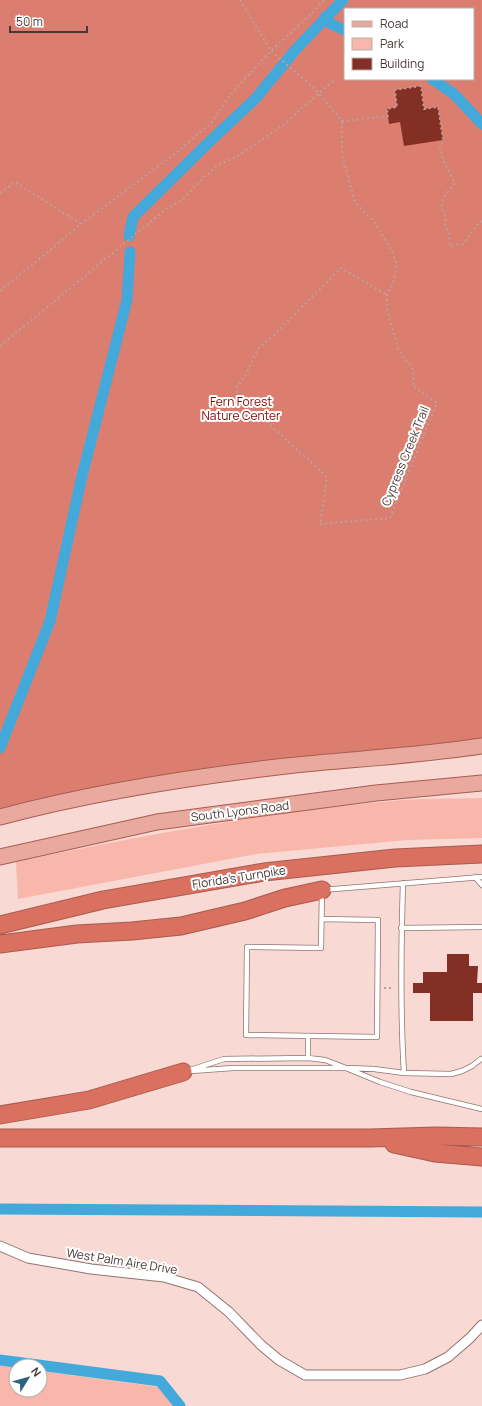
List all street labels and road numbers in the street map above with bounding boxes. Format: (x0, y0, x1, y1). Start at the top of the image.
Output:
street label: Cypress Creek Trail (377, 404, 433, 508)
street label: South Lyons Road (190, 797, 290, 825)
street label: Florida's Turnpike (191, 861, 287, 893)
street label: West Palm Aire Drive (65, 1244, 179, 1278)

